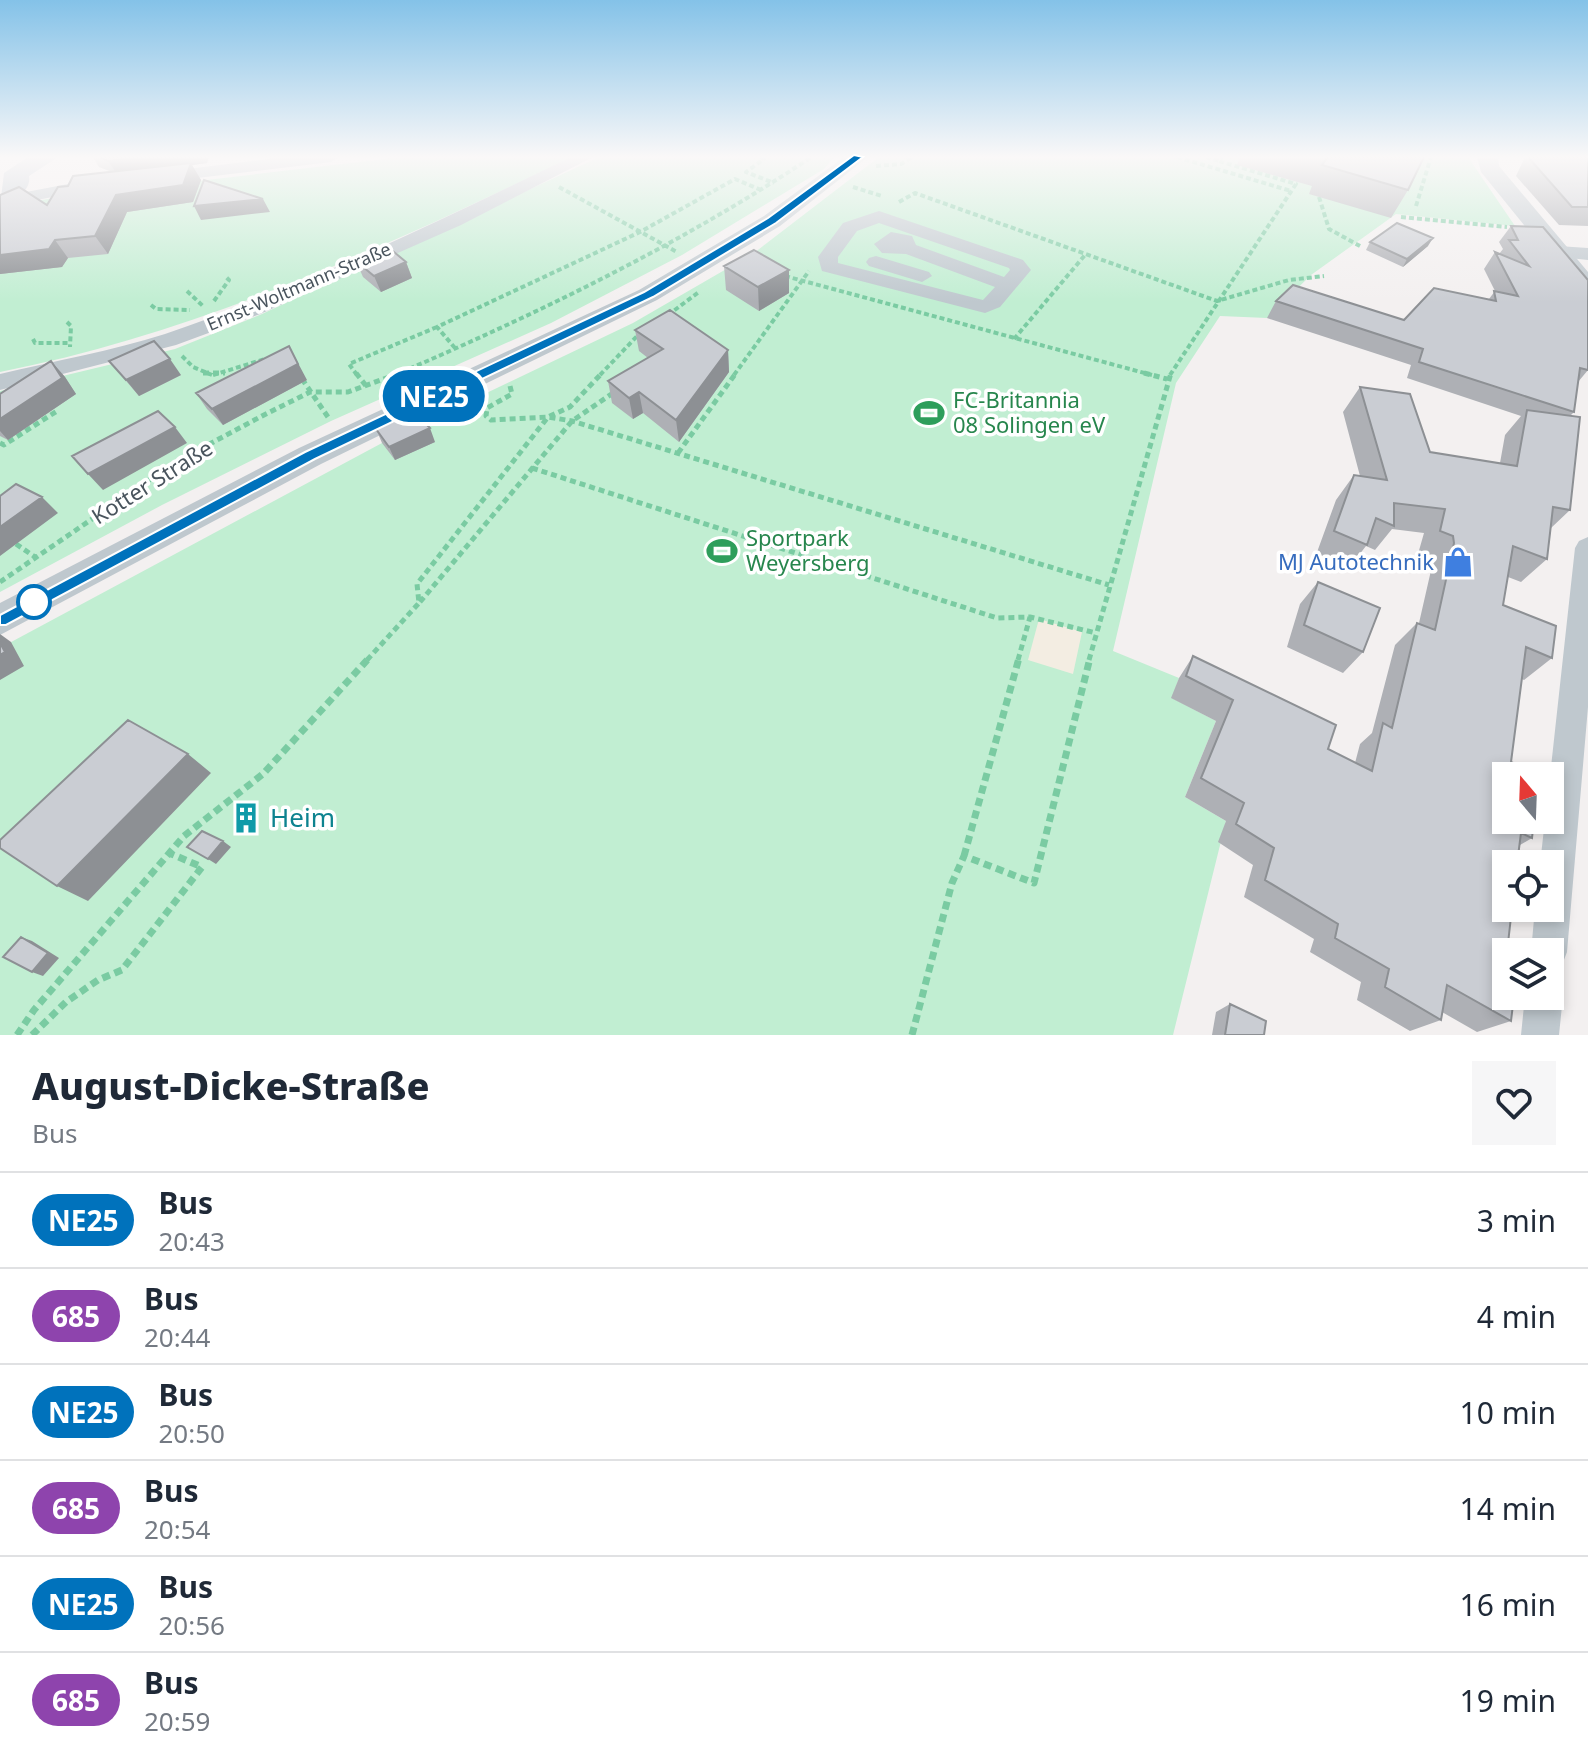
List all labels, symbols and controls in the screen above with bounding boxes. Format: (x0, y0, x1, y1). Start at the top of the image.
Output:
street label: Ernst-Woltmann-Straße (203, 236, 394, 336)
line badge: NE25 (378, 370, 490, 422)
text: NE25 (399, 377, 469, 415)
place label: FC-Britannia 08 Solingen eV (953, 384, 1106, 439)
sports icon: FC-Britannia 08 Solingen eV (912, 396, 946, 430)
street label: Kotter Straße (85, 432, 218, 530)
place label: Sportpark Weyersberg (746, 522, 870, 577)
sports icon: Sportpark Weyersberg (705, 534, 739, 568)
shop icon: MJ Autotechnik (1441, 545, 1475, 579)
place label: MJ Autotechnik (1278, 546, 1434, 576)
unlabelled marker (17, 585, 51, 619)
north arrow (1492, 762, 1564, 834)
map controls (1492, 762, 1564, 1010)
place label: Heim (270, 799, 335, 835)
building icon: Heim (229, 801, 263, 835)
button: locate (1492, 850, 1564, 922)
button: layers (1492, 938, 1564, 1010)
text: August-Dicke-Straße (32, 1059, 429, 1111)
button: heart (1472, 1061, 1556, 1145)
text: Bus (32, 1115, 77, 1151)
text: Bus (158, 1182, 213, 1223)
text: 3 min (1477, 1200, 1556, 1241)
text: NE25 (48, 1201, 118, 1239)
text: 20:43 (158, 1223, 225, 1259)
text: Bus (144, 1278, 199, 1319)
text: 4 min (1477, 1296, 1556, 1337)
text: 685 (52, 1297, 100, 1335)
text: 20:44 (144, 1319, 210, 1355)
text: Bus (158, 1374, 213, 1415)
text: 10 min (1460, 1392, 1556, 1433)
text: NE25 (48, 1393, 118, 1431)
text: 20:50 (158, 1415, 225, 1451)
text: Bus (144, 1470, 199, 1511)
text: 14 min (1460, 1488, 1556, 1529)
text: 685 (52, 1489, 100, 1527)
text: 20:54 (144, 1511, 210, 1547)
text: Bus (158, 1566, 213, 1607)
text: 16 min (1460, 1584, 1556, 1625)
text: NE25 (48, 1585, 118, 1623)
text: 20:56 (158, 1607, 225, 1643)
text: Bus (144, 1662, 199, 1703)
text: 19 min (1460, 1680, 1556, 1721)
text: 685 (52, 1681, 100, 1719)
text: 20:59 (144, 1703, 210, 1739)

